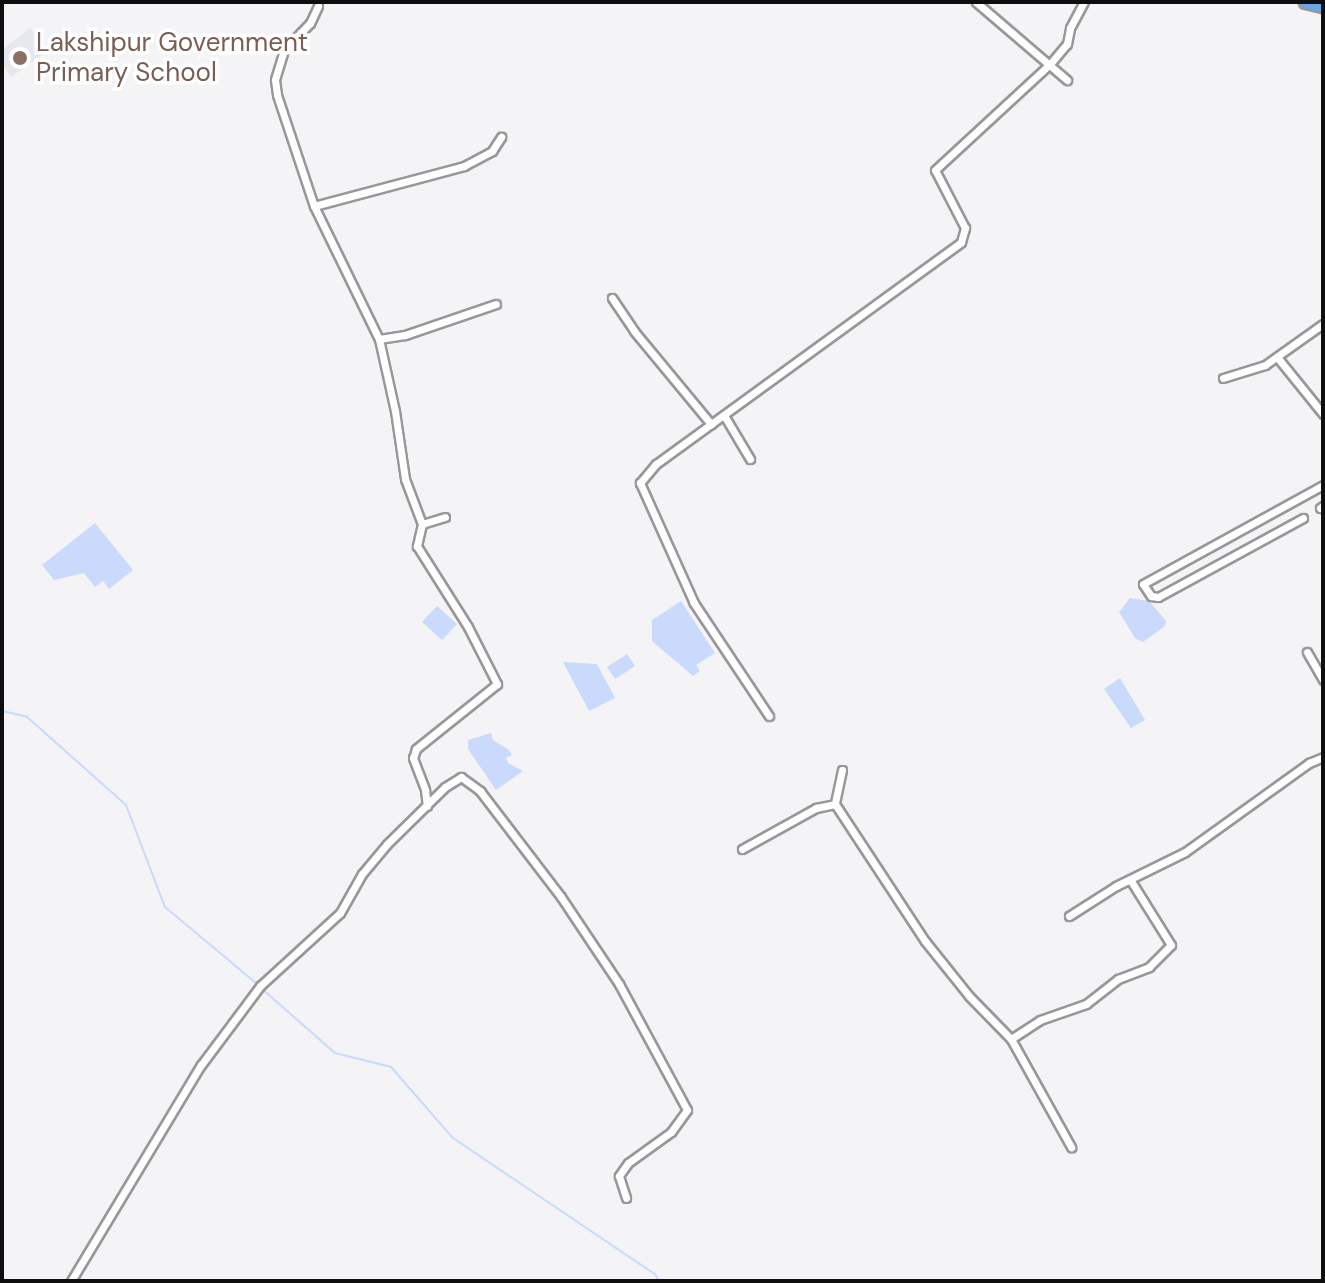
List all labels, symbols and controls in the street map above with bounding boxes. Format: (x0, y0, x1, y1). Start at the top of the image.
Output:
place label: Lakshipur Government Primary School (36, 27, 308, 88)
marker: Lakshipur Government Primary School (11, 49, 29, 67)

